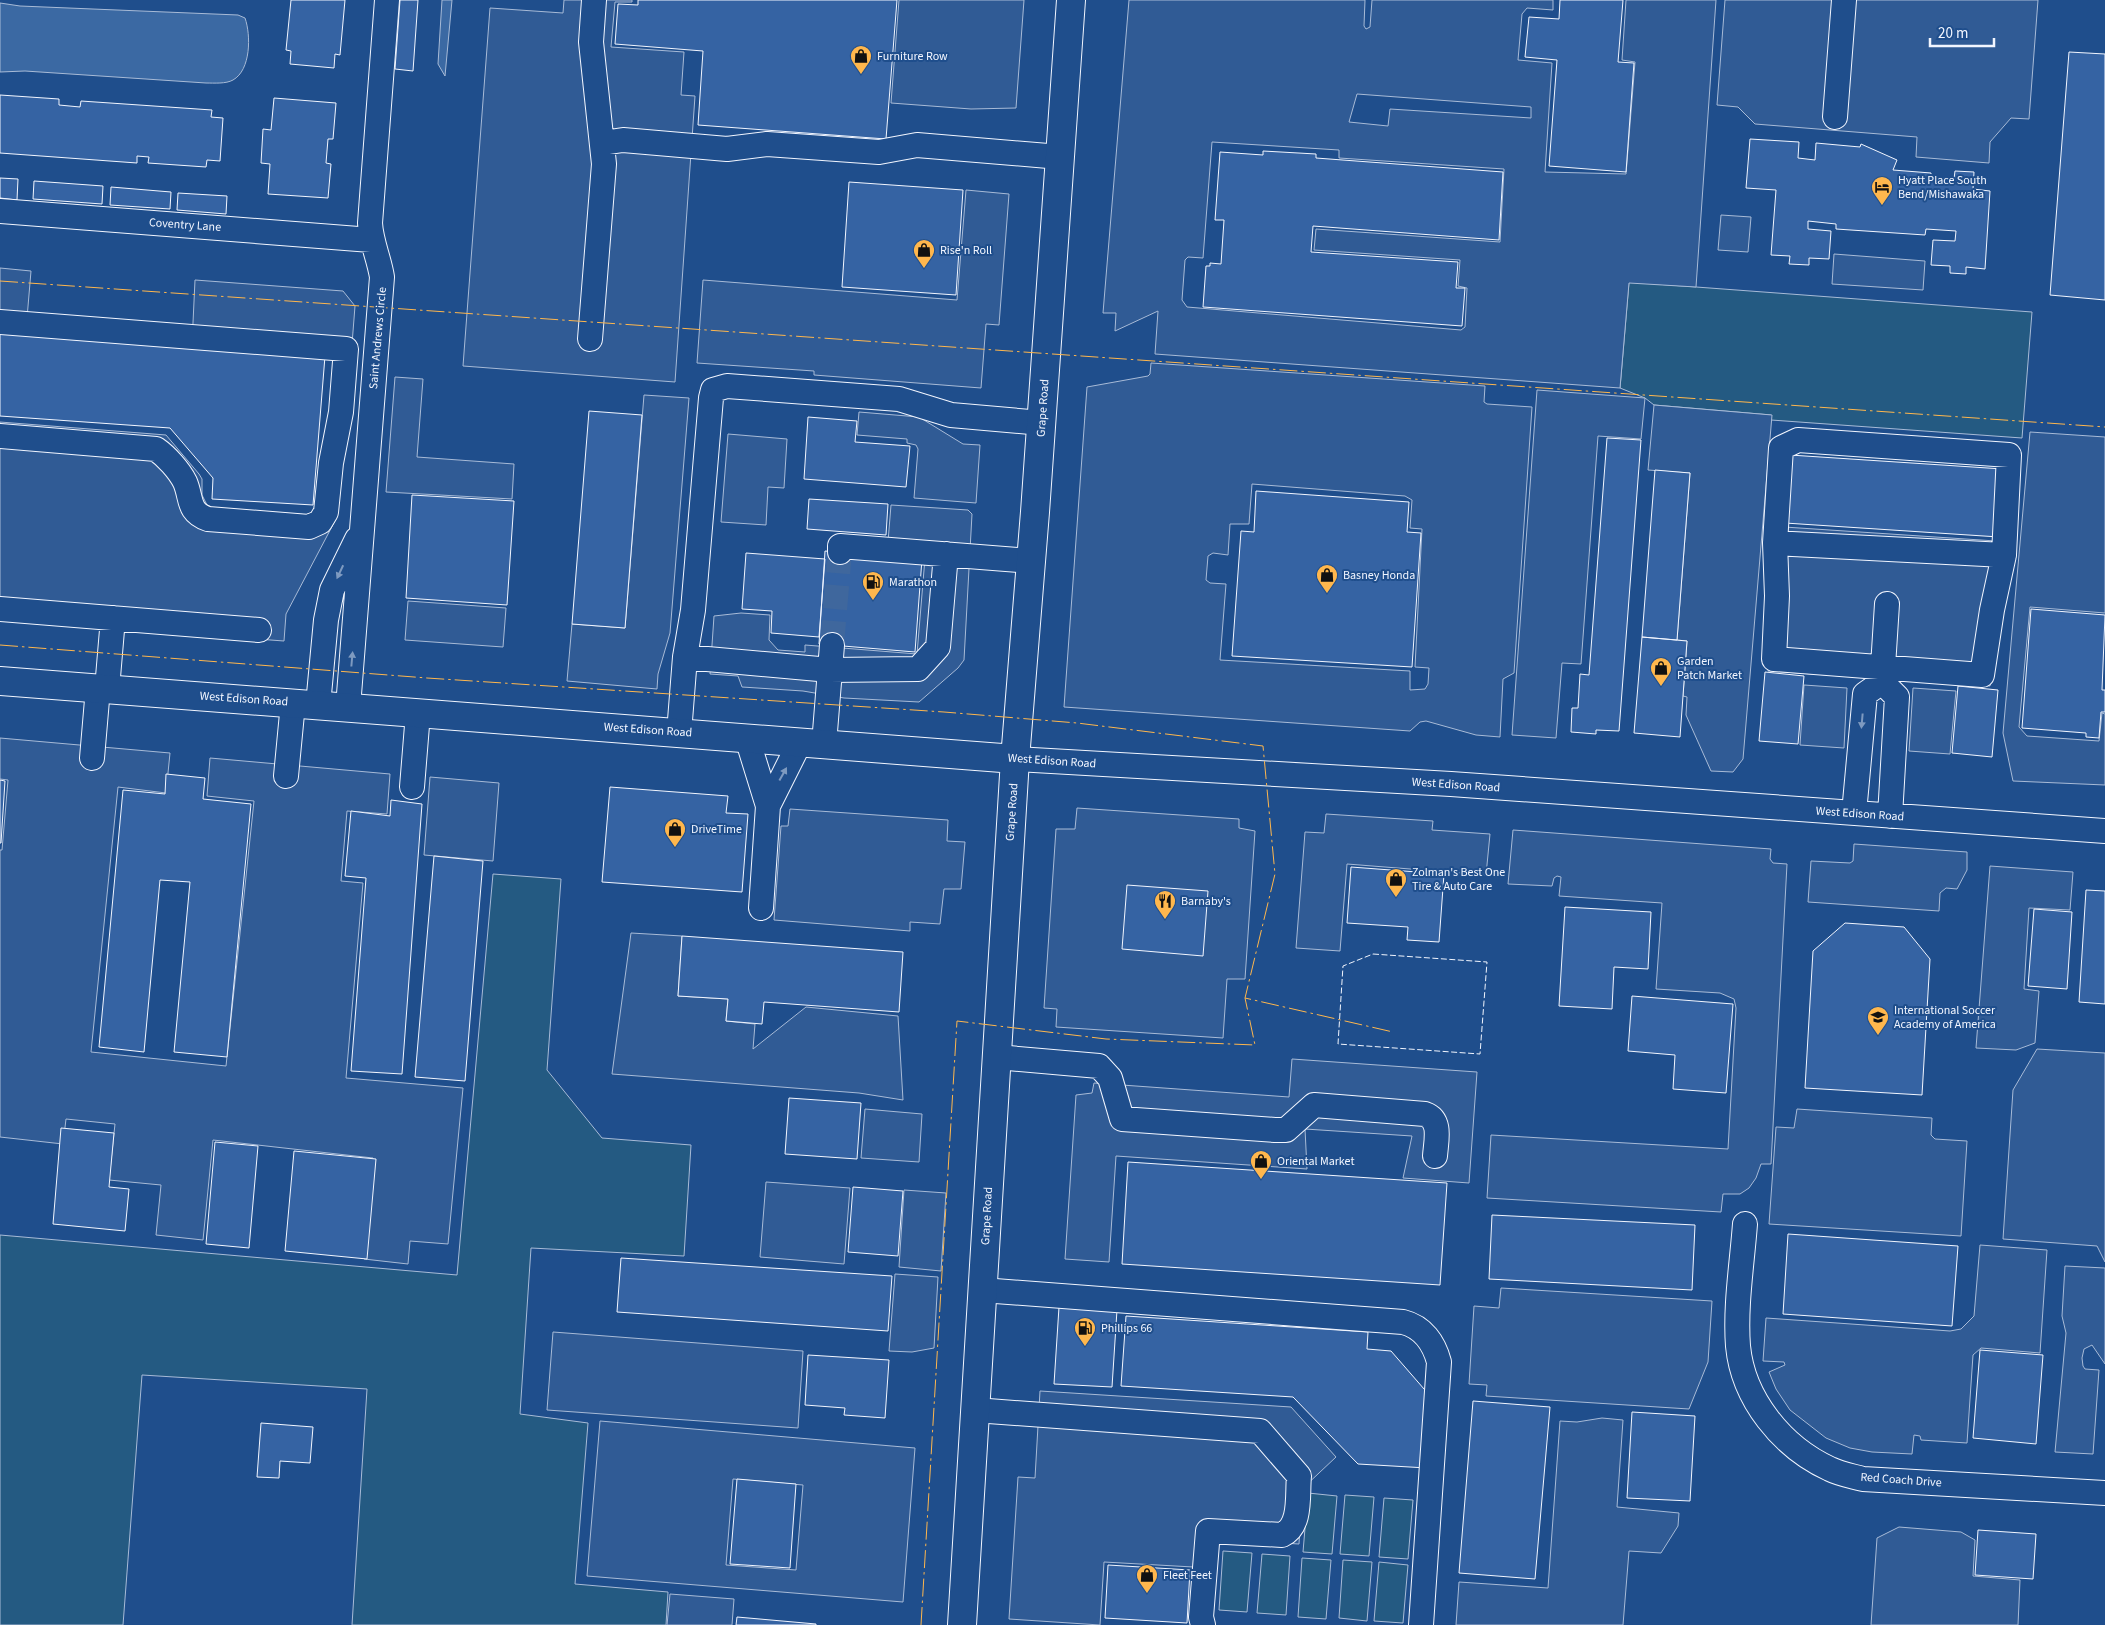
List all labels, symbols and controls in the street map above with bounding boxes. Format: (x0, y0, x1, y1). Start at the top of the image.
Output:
scale bar (1930, 15, 1994, 47)
text: 20 m (1938, 23, 1968, 44)
shop icon: Furniture Row (849, 44, 873, 75)
place label: Furniture Row (877, 48, 948, 65)
place label: Hyatt Place South Bend/Mishawaka (1898, 172, 1987, 203)
hotel icon: Hyatt Place South Bend/Mishawaka (1870, 175, 1894, 206)
street label: Coventry Lane (148, 214, 222, 236)
shop icon: Rise'n Roll (912, 238, 936, 269)
place label: Rise'n Roll (940, 242, 992, 259)
street label: Saint Andrews Circle (365, 286, 391, 390)
street label: Grape Road (1032, 378, 1054, 438)
shop icon: Basney Honda (1315, 563, 1339, 594)
one-way arrow (336, 565, 344, 579)
place label: Basney Honda (1343, 567, 1415, 584)
fuel station icon: Marathon (861, 570, 885, 601)
place label: Marathon (889, 574, 937, 591)
one-way arrow (348, 650, 356, 666)
place label: Garden Patch Market (1677, 653, 1742, 684)
shop icon: Garden Patch Market (1649, 656, 1673, 687)
street label: West Edison Road (199, 687, 289, 711)
one-way arrow (1858, 714, 1866, 730)
street label: West Edison Road (603, 718, 693, 742)
street label: West Edison Road (1007, 749, 1097, 773)
one-way arrow (779, 767, 788, 780)
street label: West Edison Road (1411, 773, 1501, 797)
street label: Grape Road (1001, 782, 1023, 842)
street label: West Edison Road (1815, 802, 1905, 826)
shop icon: DriveTime (663, 817, 687, 848)
place label: DriveTime (691, 821, 742, 838)
place label: Zolman's Best One Tire & Auto Care (1412, 864, 1505, 895)
shop icon: Zolman's Best One Tire & Auto Care (1384, 867, 1408, 898)
restaurant icon: Barnaby's (1153, 889, 1177, 920)
place label: Barnaby's (1181, 893, 1231, 910)
place label: International Soccer Academy of America (1894, 1002, 1996, 1033)
school or university icon: International Soccer Academy of America (1866, 1005, 1890, 1036)
shop icon: Oriental Market (1249, 1149, 1273, 1180)
place label: Oriental Market (1277, 1153, 1354, 1170)
street label: Grape Road (977, 1187, 997, 1245)
fuel station icon: Phillips 66 (1073, 1316, 1097, 1347)
place label: Phillips 66 (1101, 1320, 1152, 1337)
street label: Red Coach Drive (1860, 1469, 1942, 1491)
shop icon: Fleet Feet (1135, 1563, 1159, 1594)
place label: Fleet Feet (1163, 1567, 1212, 1584)

